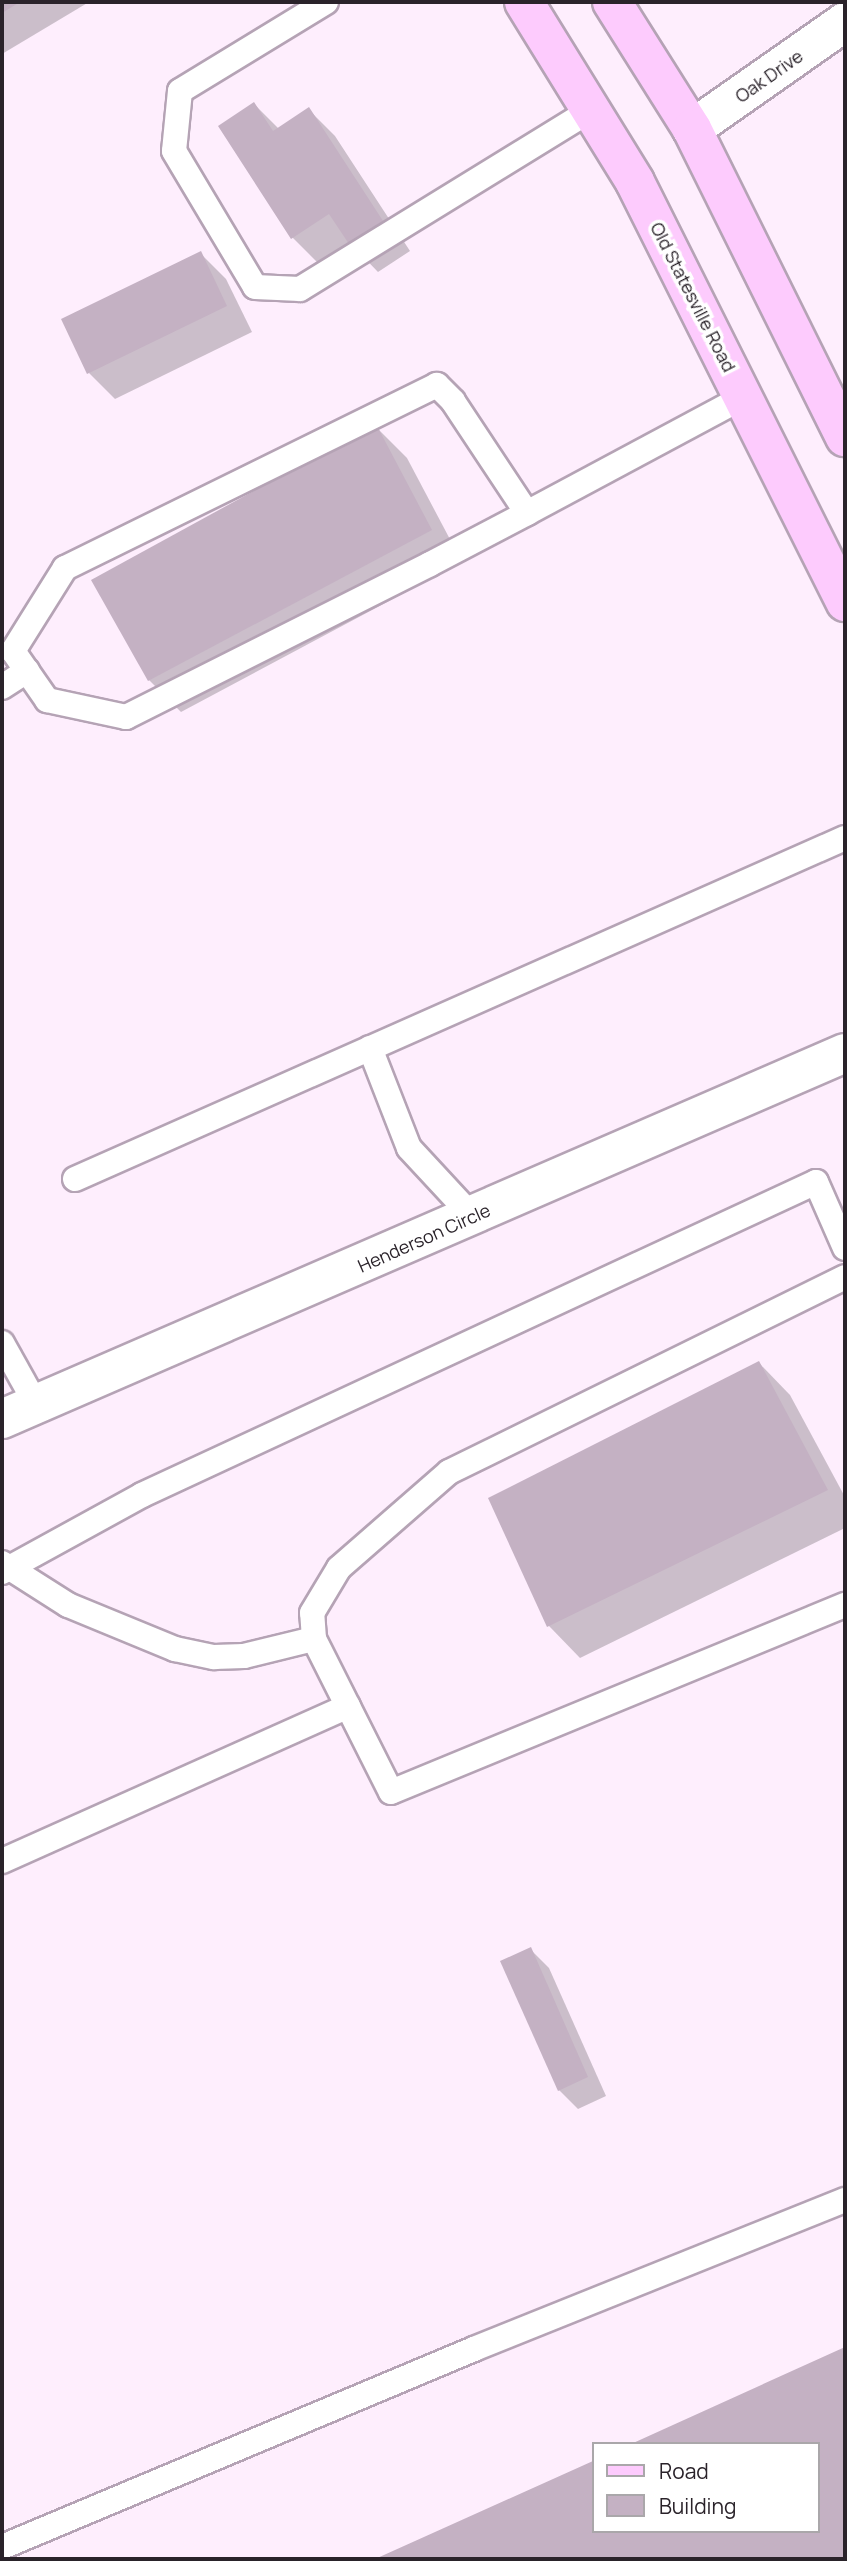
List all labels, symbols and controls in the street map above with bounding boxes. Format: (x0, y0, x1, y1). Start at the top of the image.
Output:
street label: Oak Drive (731, 45, 807, 107)
street label: Old Statesville Road (646, 219, 740, 375)
street label: Henderson Circle (354, 1199, 494, 1277)
legend (592, 2442, 819, 2533)
text: Road (659, 2457, 709, 2485)
text: Building (659, 2492, 736, 2520)

